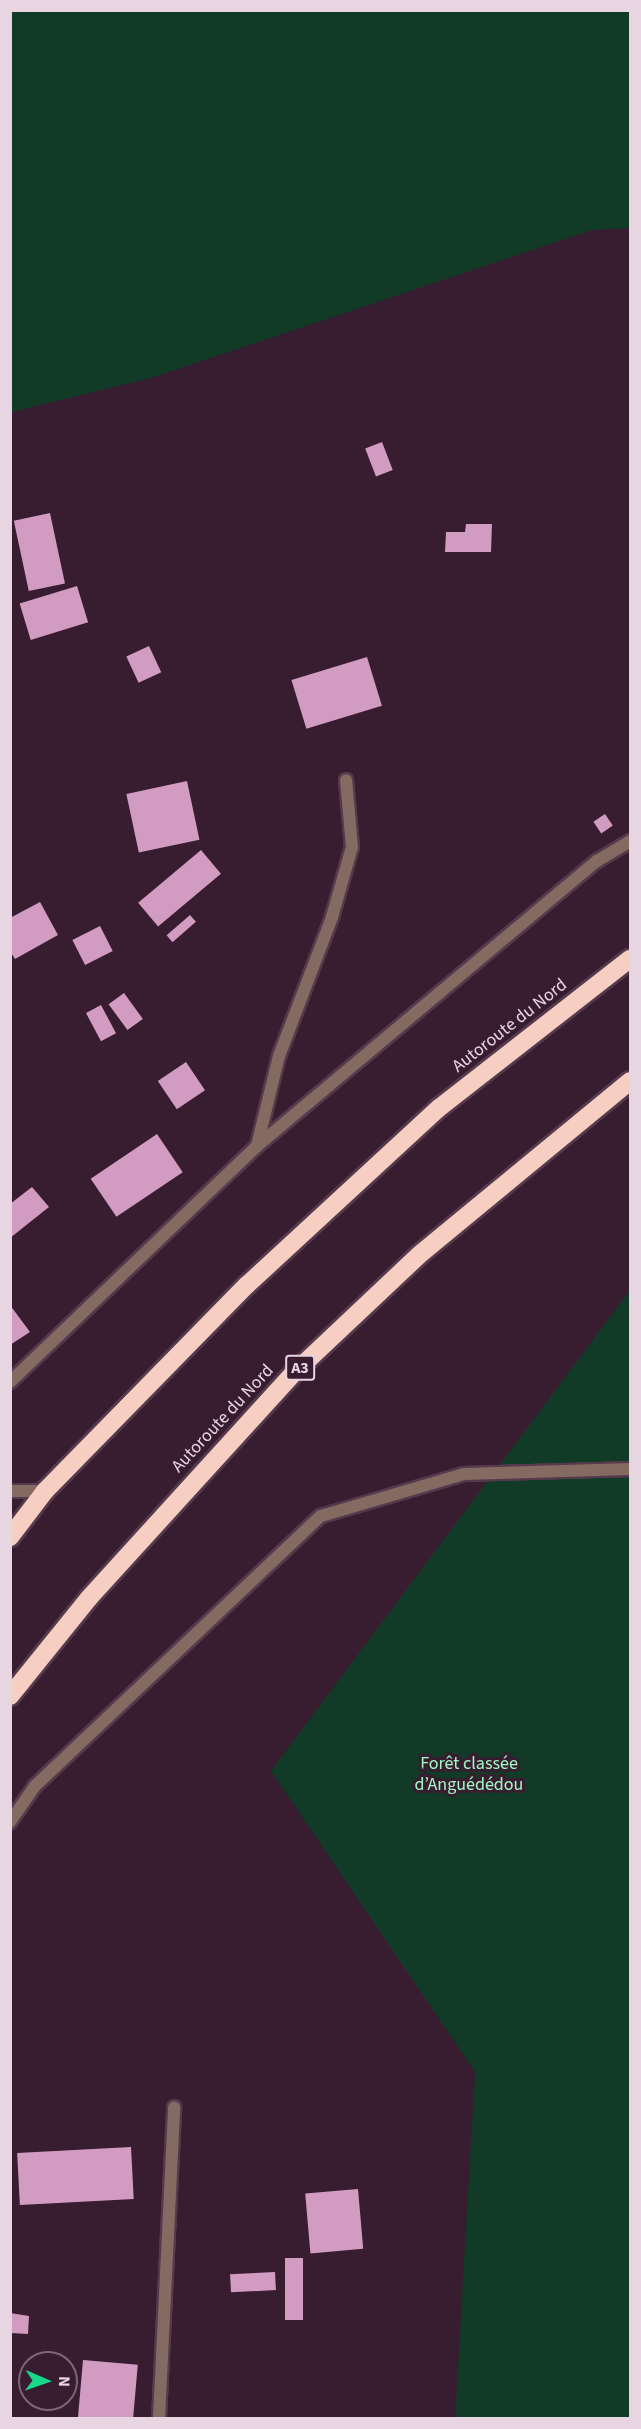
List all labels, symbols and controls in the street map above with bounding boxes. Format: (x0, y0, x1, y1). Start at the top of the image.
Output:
street label: Autoroute du Nord (448, 974, 572, 1078)
road number: A3 (285, 1355, 315, 1381)
street label: Autoroute du Nord (167, 1360, 279, 1478)
park label: Forêt classée d’Anguédédou (415, 1754, 523, 1796)
north arrow (18, 2351, 78, 2411)
text: N (53, 2376, 75, 2387)

